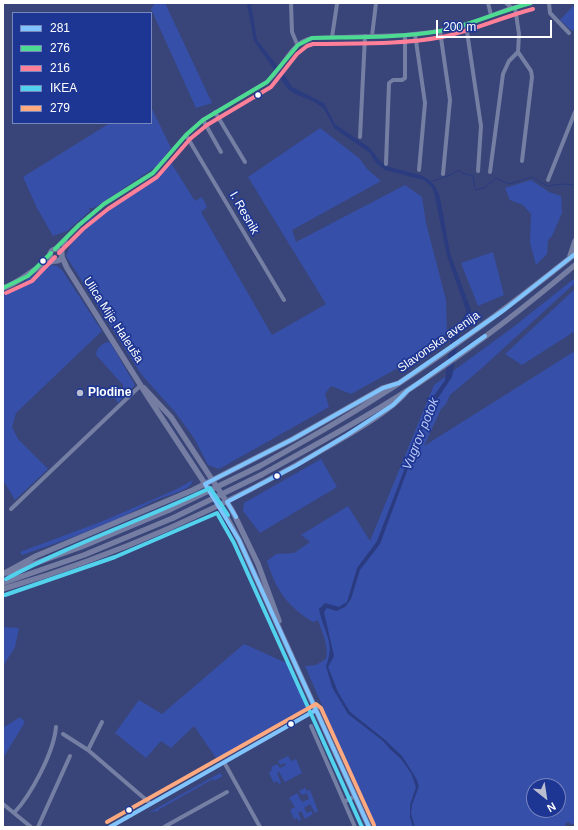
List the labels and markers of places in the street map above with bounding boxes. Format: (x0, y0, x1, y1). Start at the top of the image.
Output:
unlabelled marker (253, 90, 263, 100)
unlabelled marker (38, 256, 48, 266)
place label: Plodine (88, 386, 131, 400)
marker: Plodine (75, 388, 85, 398)
unlabelled marker (272, 471, 282, 481)
unlabelled marker (286, 719, 296, 729)
unlabelled marker (124, 805, 134, 815)

